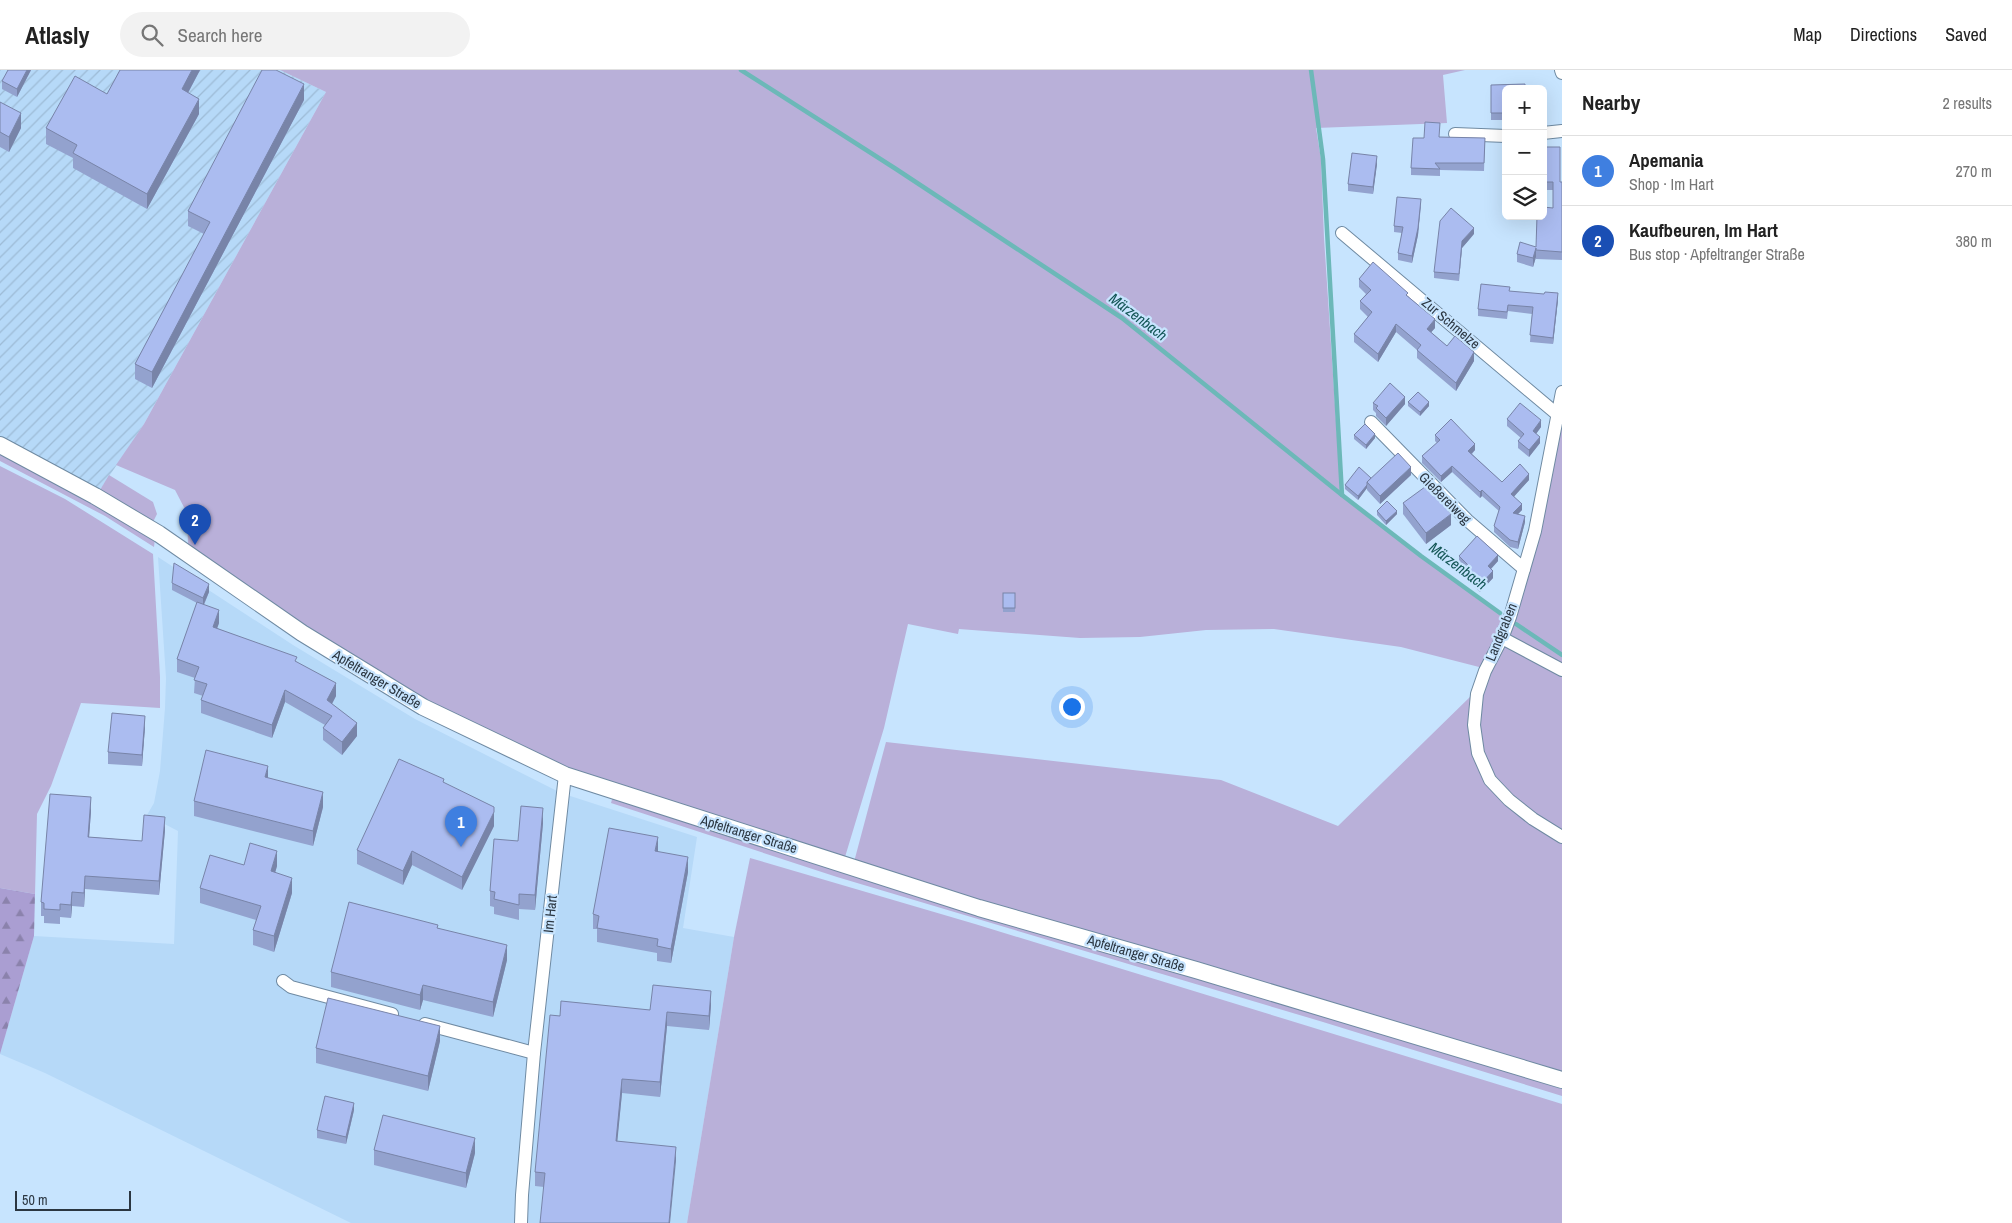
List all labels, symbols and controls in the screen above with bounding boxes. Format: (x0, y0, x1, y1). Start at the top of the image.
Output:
search box (120, 12, 470, 57)
text: Atlasly (25, 19, 90, 51)
icon: search (138, 21, 166, 49)
text: Search here (178, 22, 262, 48)
text: Map (1793, 22, 1822, 47)
text: Directions (1850, 22, 1917, 47)
text: Saved (1945, 22, 1987, 47)
map controls (1502, 85, 1547, 220)
button: + (1502, 85, 1547, 130)
text: Nearby (1582, 88, 1640, 117)
text: 2 results (1942, 92, 1992, 114)
button: − (1502, 130, 1547, 175)
text: Apemania (1629, 147, 1703, 173)
text: 1 (1594, 160, 1602, 182)
text: 270 m (1956, 160, 1992, 182)
text: Shop · Im Hart (1629, 173, 1714, 195)
button: layers (1502, 175, 1547, 220)
text: Kaufbeuren, Im Hart (1629, 217, 1778, 243)
text: 2 (1594, 230, 1602, 252)
text: 380 m (1956, 230, 1992, 252)
text: Bus stop · Apfeltranger Straße (1629, 243, 1805, 265)
water label: Märzenbach (1105, 288, 1172, 345)
street label: Zur Schmelze (1418, 293, 1484, 353)
street label: Gießereiweg (1415, 468, 1475, 528)
pin: 2 (179, 504, 211, 545)
water label: Märzenbach (1425, 537, 1492, 594)
street label: Landgraben (1481, 600, 1521, 664)
street label: Apfeltranger Straße (329, 645, 425, 713)
your location (1059, 694, 1085, 720)
pin: 1 (445, 806, 477, 847)
street label: Apfeltranger Straße (698, 810, 800, 857)
street label: Im Hart (539, 894, 561, 934)
street label: Apfeltranger Straße (1084, 930, 1187, 975)
scale bar (15, 1188, 131, 1211)
text: 50 m (22, 1191, 48, 1209)

